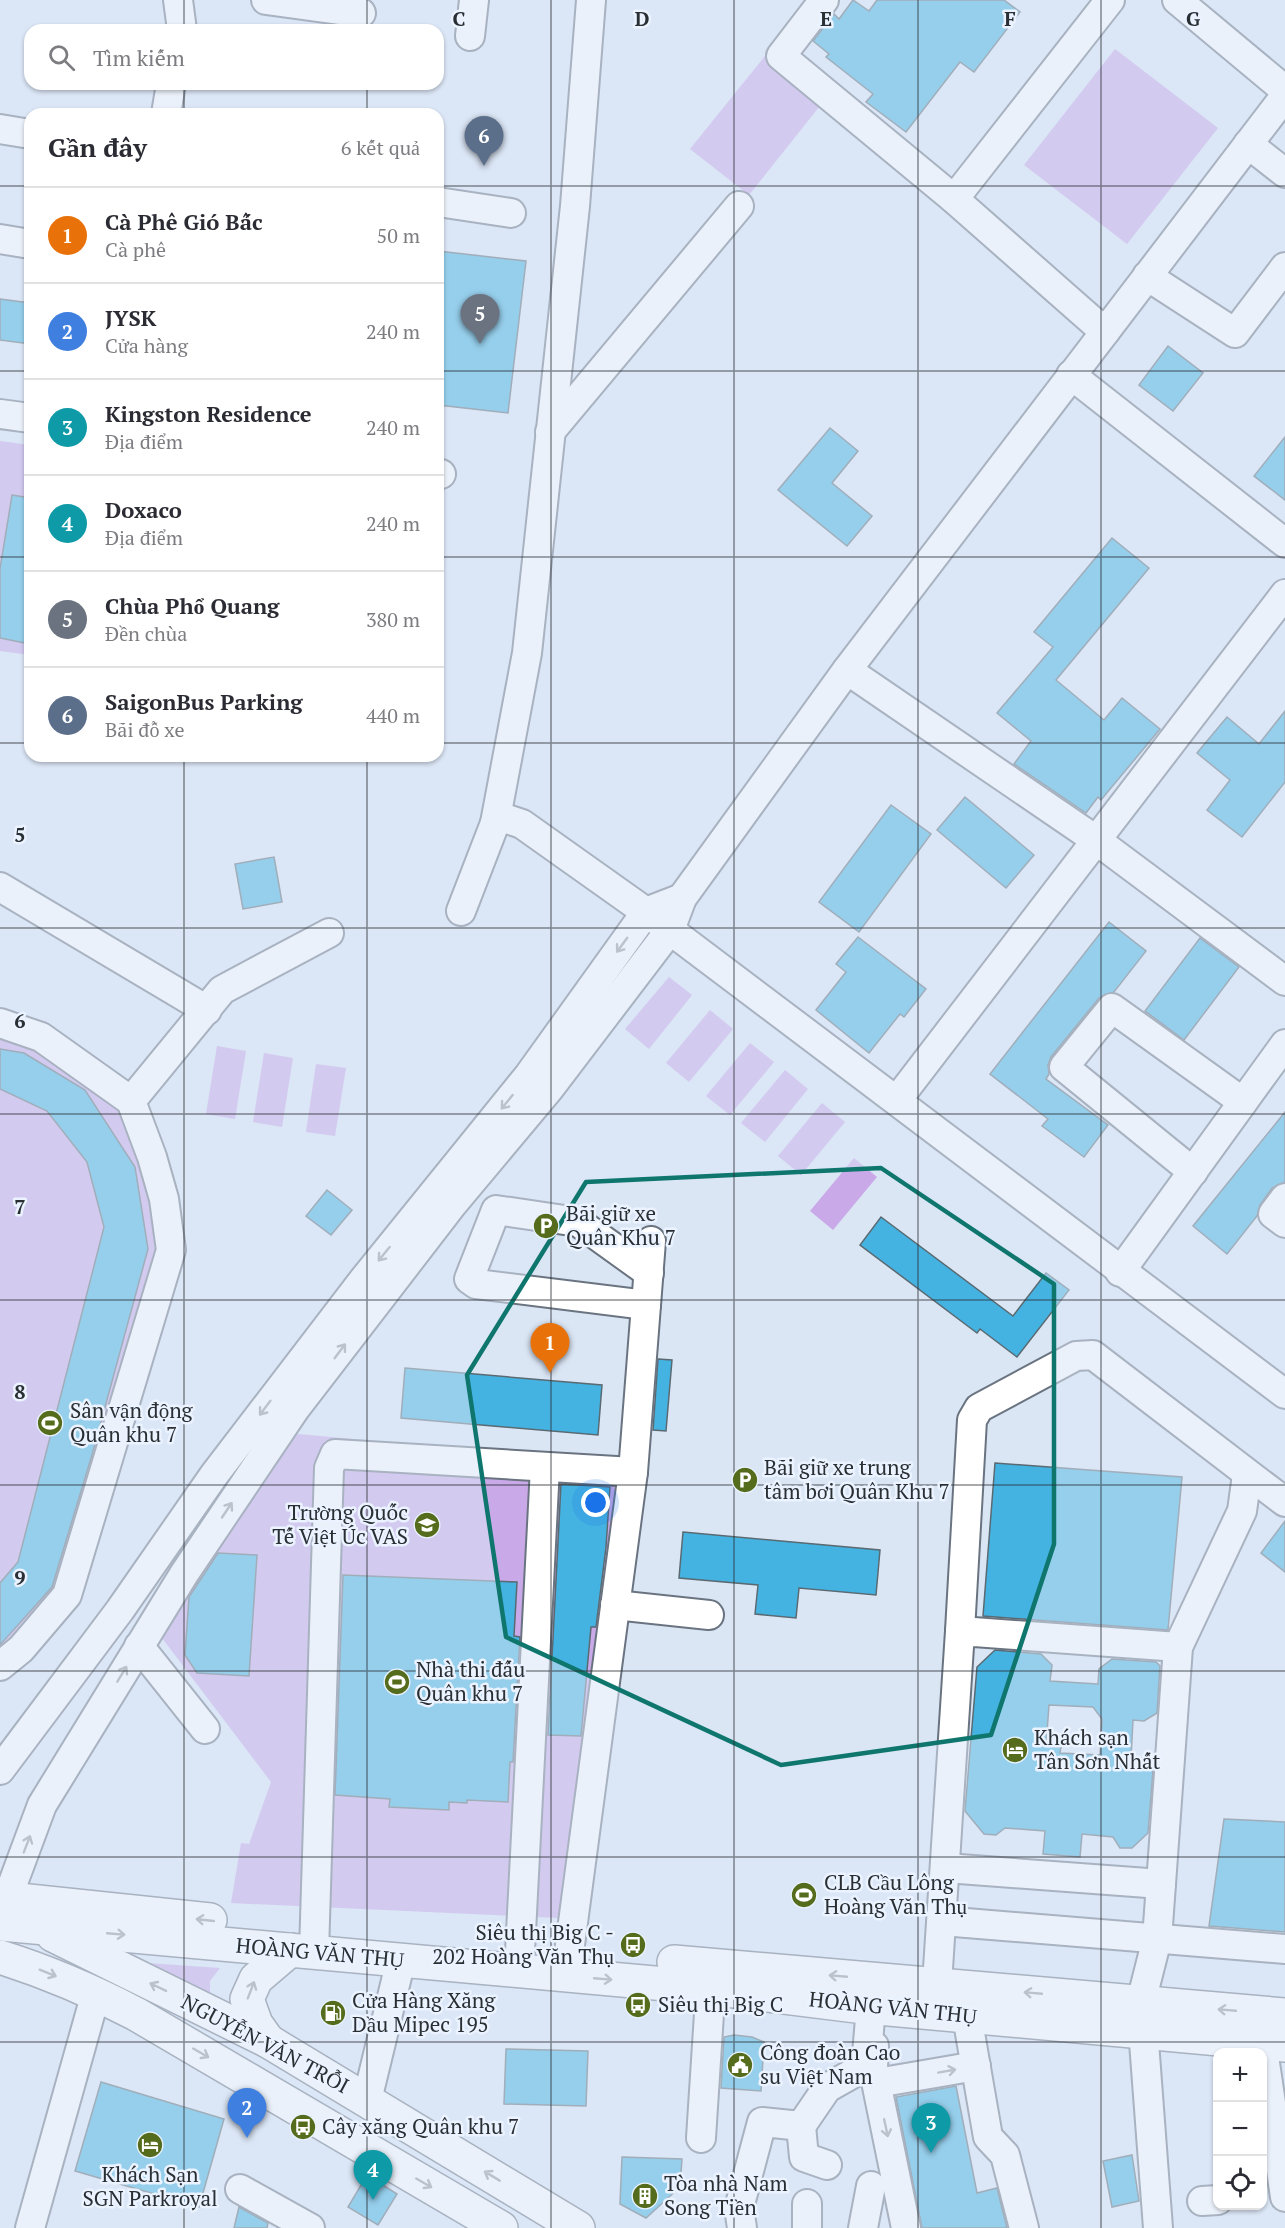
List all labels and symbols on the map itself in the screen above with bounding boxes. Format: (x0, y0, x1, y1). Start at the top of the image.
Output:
text: C (452, 5, 466, 32)
text: D (635, 5, 649, 32)
text: E (820, 5, 832, 32)
text: F (1004, 5, 1016, 32)
text: G (1186, 5, 1200, 32)
pin: 6 (464, 116, 504, 166)
pin: 5 (460, 294, 500, 344)
text: 5 (14, 821, 26, 848)
one-way arrow (616, 937, 628, 953)
text: 6 (14, 1007, 26, 1034)
one-way arrow (501, 1094, 514, 1110)
text: 7 (14, 1193, 26, 1220)
place label: Bãi giữ xe Quân Khu 7 (566, 1199, 676, 1251)
parking icon: Bãi giữ xe Quân Khu 7 (531, 1211, 561, 1241)
one-way arrow (378, 1246, 391, 1262)
pin: 1 (530, 1324, 570, 1373)
one-way arrow (334, 1343, 347, 1359)
text: 8 (14, 1378, 26, 1405)
place label: Sân vận động Quân khu 7 (70, 1396, 194, 1448)
one-way arrow (259, 1400, 272, 1416)
sports icon: Sân vận động Quân khu 7 (35, 1408, 65, 1438)
place label: Bãi giữ xe trung tâm bơi Quân Khu 7 (764, 1453, 950, 1505)
parking icon: Bãi giữ xe trung tâm bơi Quân Khu 7 (730, 1465, 760, 1495)
your location (581, 1488, 610, 1517)
place label: Trường Quốc Tế Việt Úc VAS (272, 1498, 408, 1550)
one-way arrow (221, 1502, 233, 1519)
school or university icon: Trường Quốc Tế Việt Úc VAS (412, 1510, 442, 1540)
text: 9 (14, 1564, 26, 1591)
place label: Nhà thi đấu Quân khu 7 (416, 1655, 525, 1707)
one-way arrow (117, 1666, 129, 1683)
sports icon: Nhà thi đấu Quân khu 7 (382, 1667, 412, 1697)
place label: Khách sạn Tân Sơn Nhất (1034, 1723, 1161, 1775)
hotel icon: Khách sạn Tân Sơn Nhất (1000, 1735, 1030, 1765)
one-way arrow (23, 1835, 34, 1854)
place label: CLB Cầu Lông Hoàng Văn Thụ (824, 1868, 968, 1920)
sports icon: CLB Cầu Lông Hoàng Văn Thụ (789, 1880, 819, 1910)
one-way arrow (195, 1914, 215, 1925)
place label: Siêu thị Big C - 202 Hoàng Văn Thụ (432, 1918, 614, 1970)
one-way arrow (106, 1929, 125, 1940)
bus stop icon: Siêu thị Big C - 202 Hoàng Văn Thụ (618, 1930, 648, 1960)
street label: HOÀNG VĂN THỤ (235, 1931, 405, 1973)
one-way arrow (39, 1968, 57, 1979)
one-way arrow (829, 1970, 849, 1981)
one-way arrow (593, 1974, 612, 1985)
one-way arrow (150, 1981, 168, 1993)
one-way arrow (246, 1981, 257, 1999)
street label: HOÀNG VĂN THỤ (808, 1984, 979, 2030)
place label: Cửa Hàng Xăng Dầu Mipec 195 (352, 1986, 496, 2038)
street label: NGUYỄN VĂN TRỖI (177, 1987, 354, 2099)
one-way arrow (1023, 1987, 1043, 1998)
bus stop icon: Siêu thị Big C (623, 1990, 653, 2020)
place label: Siêu thị Big C (658, 1990, 783, 2018)
fuel station icon: Cửa Hàng Xăng Dầu Mipec 195 (318, 1998, 348, 2028)
one-way arrow (1217, 2004, 1237, 2015)
place label: Công đoàn Cao su Việt Nam (760, 2038, 900, 2090)
one-way arrow (192, 2047, 209, 2059)
public building icon: Công đoàn Cao su Việt Nam (725, 2050, 755, 2080)
one-way arrow (936, 2065, 956, 2076)
pin: 2 (228, 2088, 266, 2138)
pin: 3 (912, 2104, 950, 2153)
bus stop icon: Cây xăng Quân khu 7 (288, 2112, 318, 2142)
place label: Cây xăng Quân khu 7 (322, 2112, 519, 2140)
one-way arrow (881, 2117, 892, 2137)
hotel icon: Khách Sạn SGN Parkroyal (135, 2130, 165, 2160)
pin: 4 (354, 2150, 392, 2200)
place label: Khách Sạn SGN Parkroyal (82, 2160, 218, 2212)
place label: Tòa nhà Nam Song Tiền (664, 2169, 788, 2221)
one-way arrow (484, 2170, 501, 2182)
one-way arrow (415, 2177, 432, 2189)
building icon: Tòa nhà Nam Song Tiền (630, 2181, 660, 2211)

